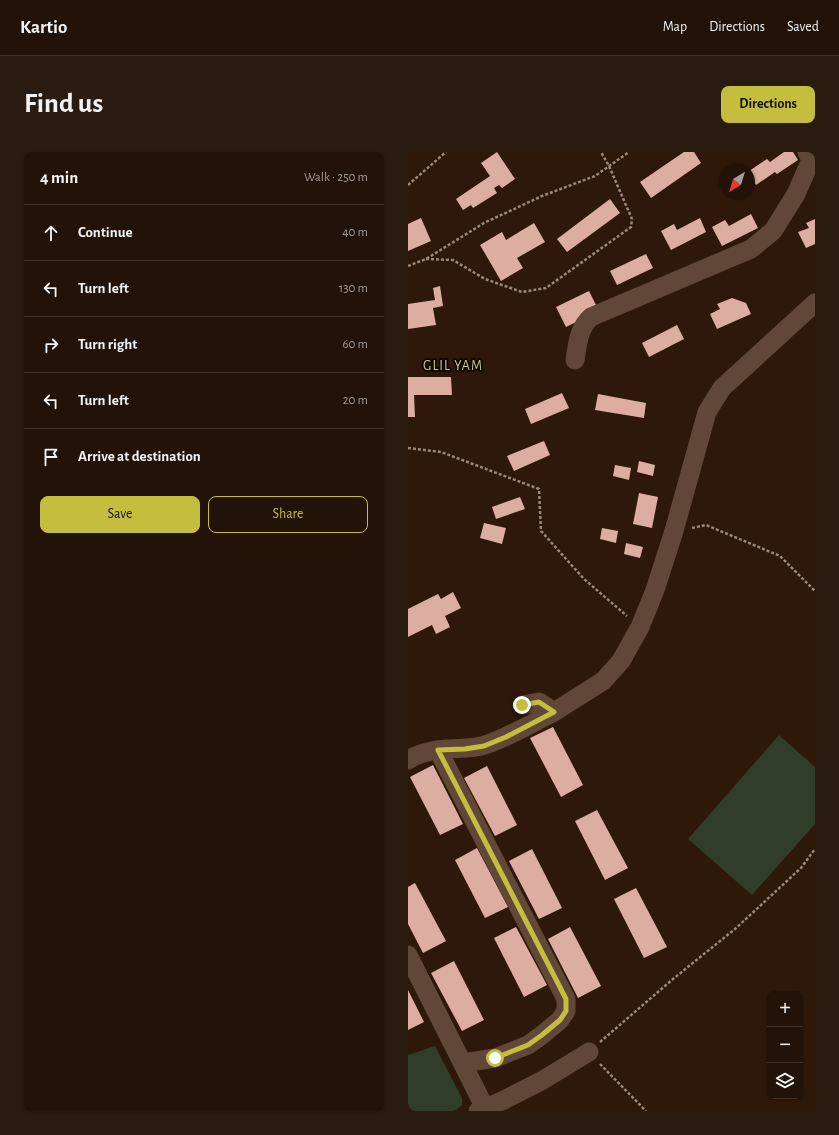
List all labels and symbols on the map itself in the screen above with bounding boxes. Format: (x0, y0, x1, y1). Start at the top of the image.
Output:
north arrow (719, 164, 755, 200)
district label: GLIL YAM (423, 359, 483, 373)
route end (513, 696, 531, 714)
route start (486, 1049, 504, 1067)

